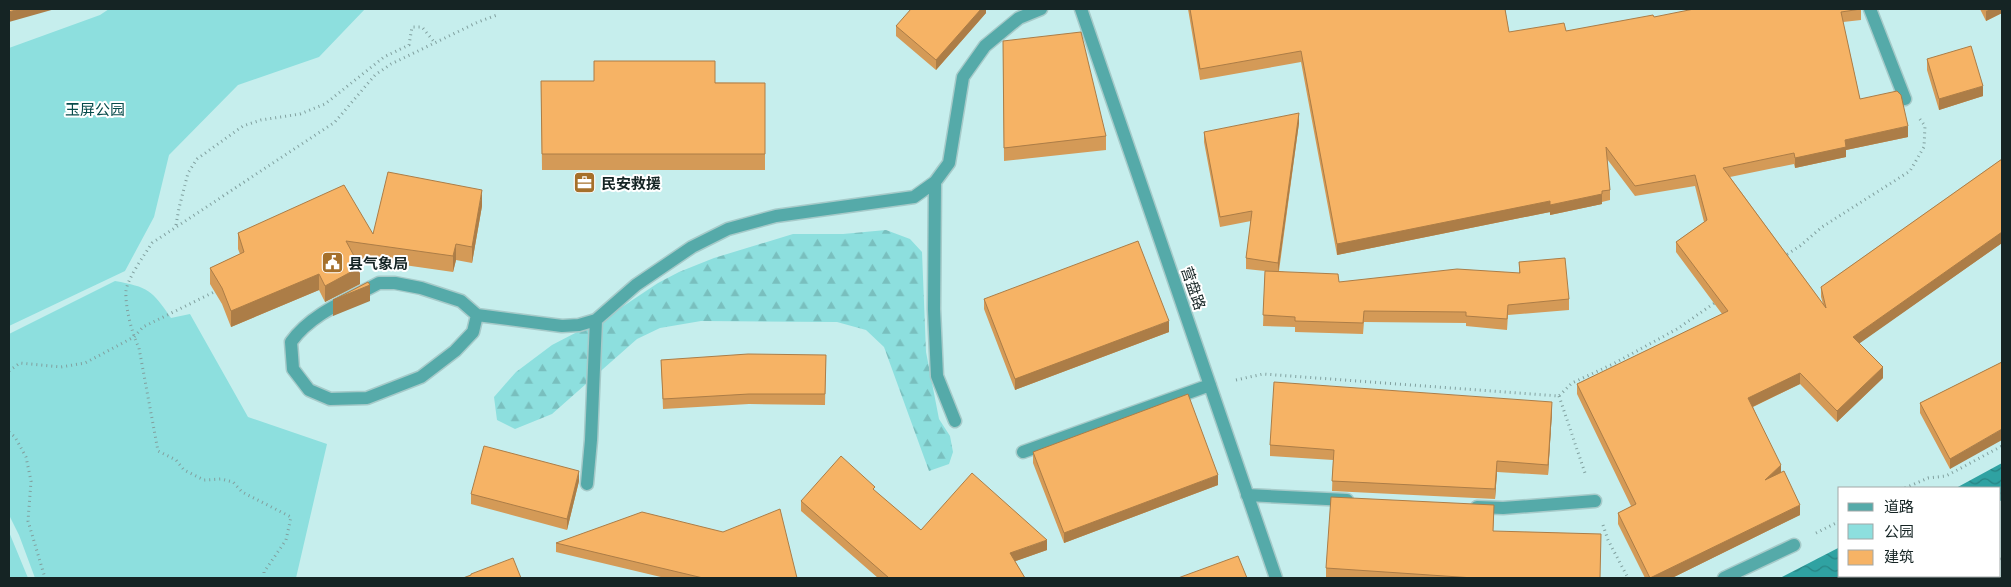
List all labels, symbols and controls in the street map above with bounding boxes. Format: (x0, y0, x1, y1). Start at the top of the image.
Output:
park label: 玉屏公园 (65, 99, 125, 119)
office icon: 民安救援 (573, 171, 597, 195)
place label: 民安救援 (601, 173, 661, 193)
public building icon: 县气象局 (320, 251, 344, 275)
place label: 县气象局 (348, 253, 408, 273)
street label: 营盘路 (1177, 263, 1211, 313)
legend (1838, 487, 2001, 577)
text: 道路 (1884, 496, 1914, 516)
text: 公园 (1884, 521, 1914, 541)
text: 建筑 (1884, 546, 1914, 566)

